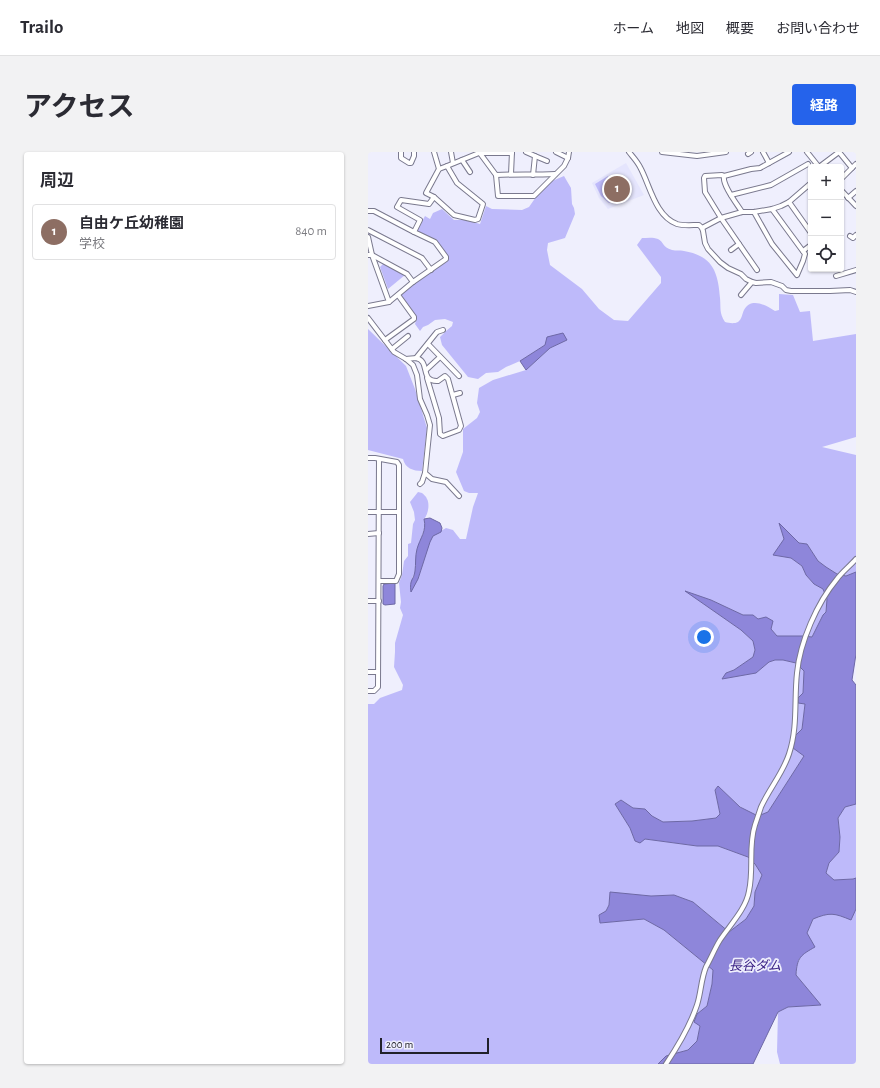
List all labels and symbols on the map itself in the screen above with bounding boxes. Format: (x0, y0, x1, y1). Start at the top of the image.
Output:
pin: 1 (604, 174, 630, 204)
your location (694, 627, 714, 647)
water label: 長谷ダム (729, 959, 781, 973)
scale bar (380, 1036, 489, 1055)

